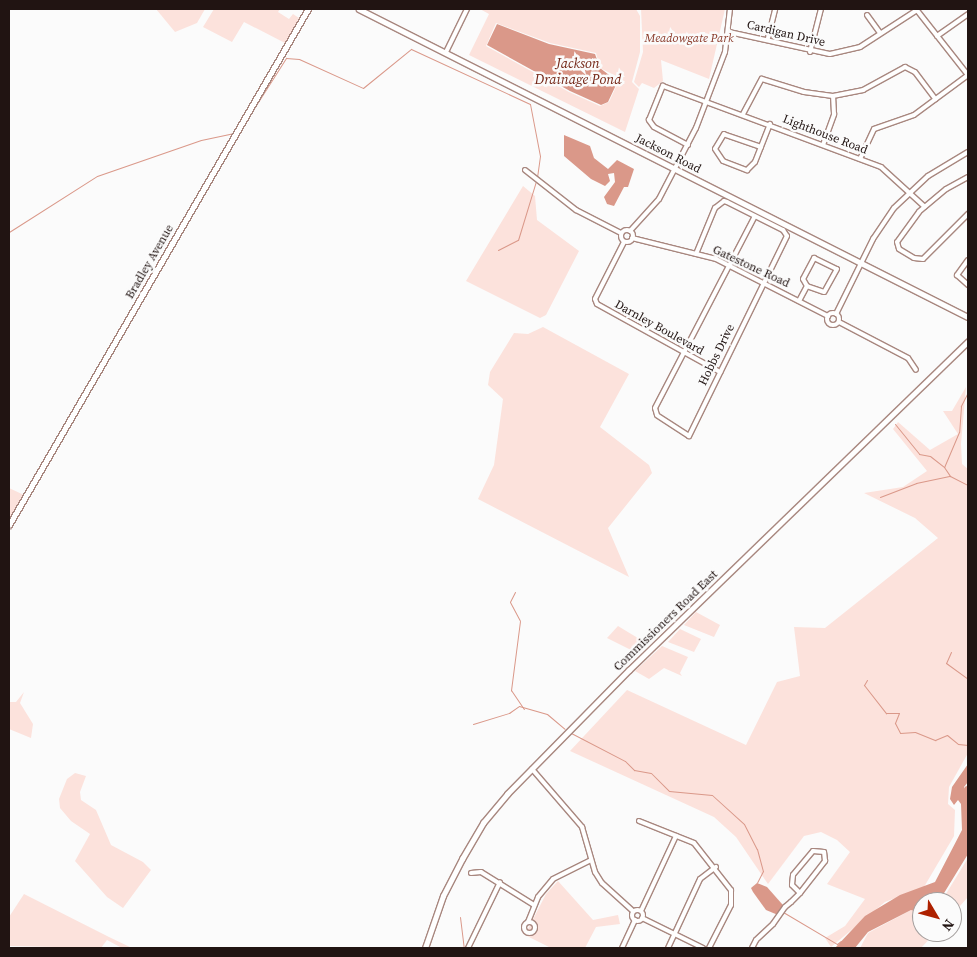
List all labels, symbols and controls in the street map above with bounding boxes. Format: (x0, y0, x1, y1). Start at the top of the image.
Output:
street label: Cardigan Drive (745, 18, 827, 50)
park label: Meadowgate Park (644, 32, 734, 46)
water label: Jackson Drainage Pond (535, 55, 621, 88)
street label: Lighthouse Road (780, 112, 870, 158)
street label: Jackson Road (633, 131, 703, 177)
street label: Bradley Avenue (123, 222, 177, 302)
street label: Gatestone Road (710, 243, 792, 291)
street label: Darnley Boulevard (612, 298, 706, 358)
street label: Hobbs Drive (696, 322, 738, 388)
street label: Commissioners Road East (611, 568, 721, 674)
north arrow (912, 892, 962, 942)
text: N (937, 915, 959, 936)

